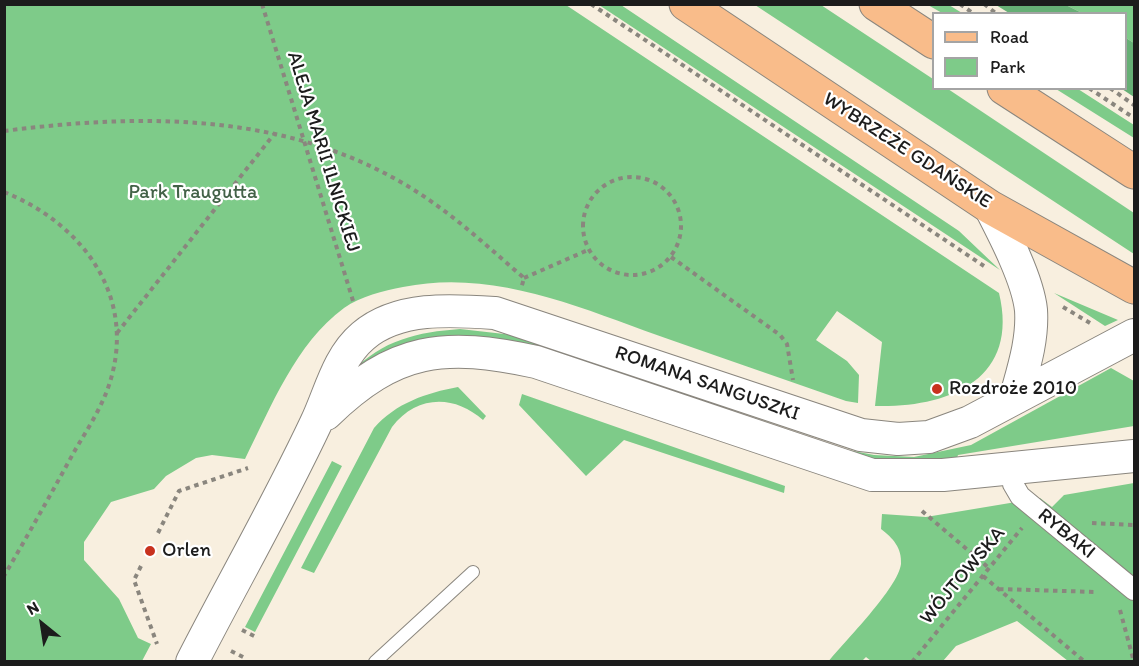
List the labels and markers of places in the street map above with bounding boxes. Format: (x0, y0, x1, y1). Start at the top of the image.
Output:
place label: Rozdroże 2010 (949, 377, 1077, 401)
marker: Rozdroże 2010 (930, 382, 944, 396)
place label: Orlen (162, 539, 211, 563)
marker: Orlen (143, 544, 157, 558)

